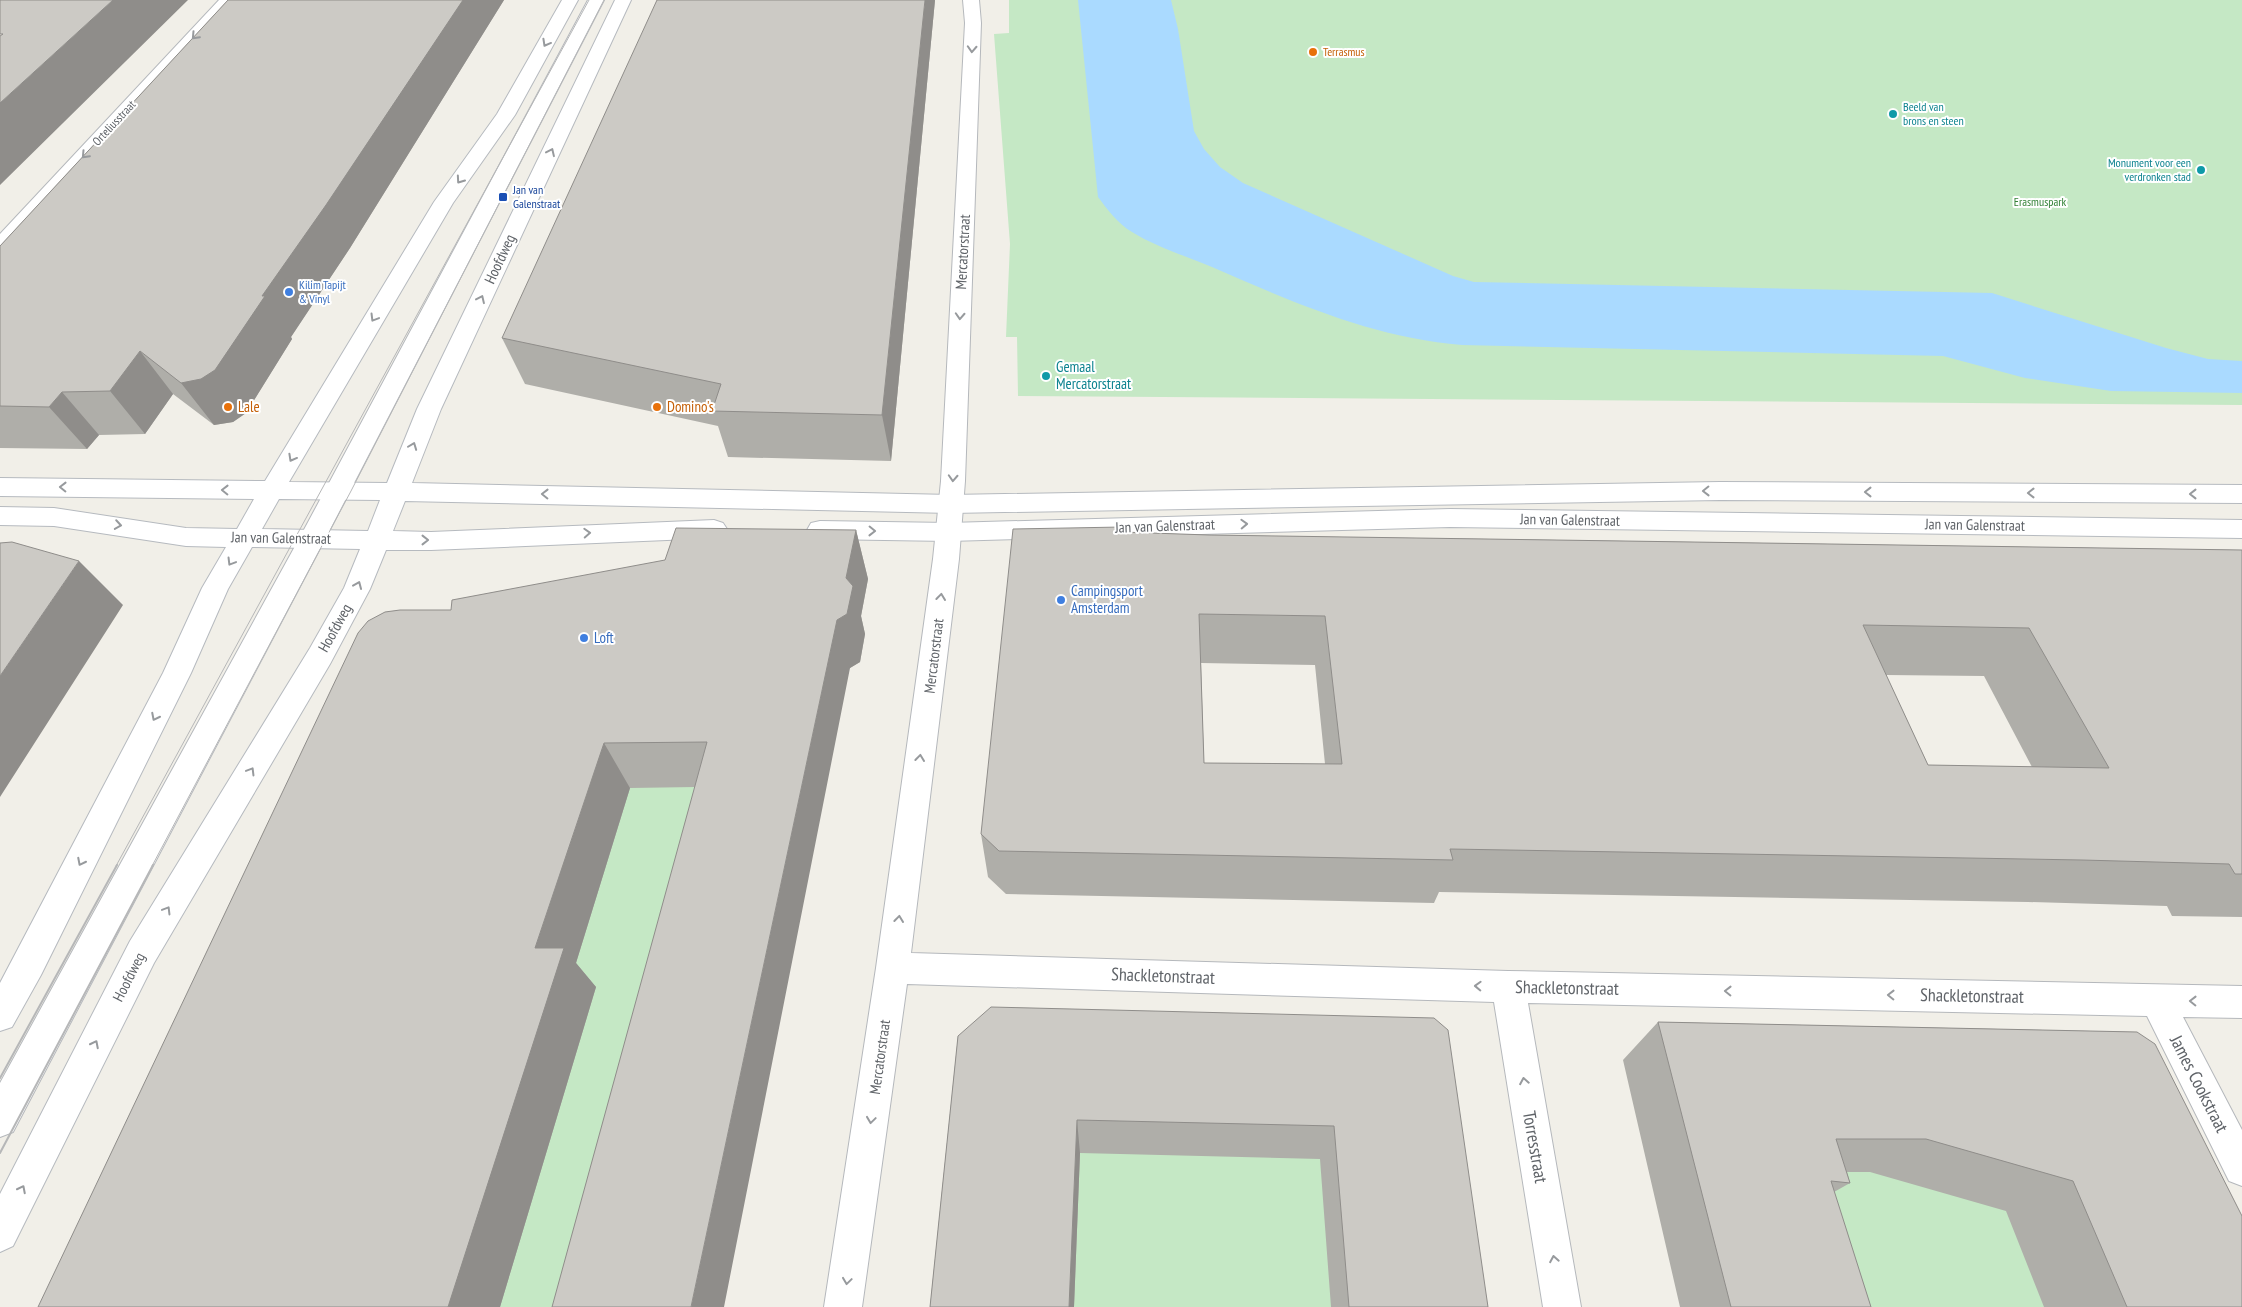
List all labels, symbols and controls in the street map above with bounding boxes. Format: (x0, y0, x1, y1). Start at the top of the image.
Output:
one-way arrow (192, 30, 201, 39)
one-way arrow (542, 37, 552, 46)
place label: Terrasmus (1323, 44, 1365, 59)
one-way arrow (967, 45, 978, 53)
marker: Terrasmus (1307, 46, 1319, 58)
street label: Orteliusstraat (89, 96, 139, 148)
place label: Beeld van brons en steen (1903, 99, 1964, 128)
marker: Beeld van brons en steen (1887, 108, 1899, 120)
one-way arrow (545, 148, 555, 157)
one-way arrow (82, 149, 91, 158)
place label: Monument voor een verdronken stad (2108, 155, 2191, 184)
marker: Monument voor een verdronken stad (2195, 164, 2207, 176)
one-way arrow (457, 174, 466, 184)
place label: Jan van Galenstraat (512, 182, 561, 211)
marker: Jan van Galenstraat (497, 191, 509, 203)
park label: Erasmuspark (2014, 194, 2067, 209)
street label: Mercatorstraat (951, 214, 974, 290)
street label: Hoofdweg (480, 231, 519, 287)
place label: Kilim Tapijt & Vinyl (299, 277, 347, 306)
marker: Kilim Tapijt & Vinyl (283, 286, 295, 298)
one-way arrow (475, 295, 485, 304)
one-way arrow (371, 312, 381, 321)
one-way arrow (955, 312, 966, 320)
place label: Gemaal Mercatorstraat (1056, 357, 1131, 393)
marker: Gemaal Mercatorstraat (1040, 370, 1052, 382)
place label: Lale (238, 397, 260, 416)
place label: Domino's (667, 397, 714, 416)
marker: Lale (222, 401, 234, 413)
marker: Domino's (651, 401, 663, 413)
one-way arrow (406, 442, 417, 451)
one-way arrow (288, 453, 298, 462)
one-way arrow (947, 474, 958, 482)
one-way arrow (58, 482, 66, 493)
one-way arrow (221, 485, 228, 495)
one-way arrow (1702, 486, 1710, 496)
one-way arrow (1864, 487, 1872, 497)
one-way arrow (2027, 488, 2034, 498)
one-way arrow (540, 489, 548, 499)
one-way arrow (2189, 489, 2197, 499)
street label: Jan van Galenstraat (1519, 509, 1620, 530)
street label: Jan van Galenstraat (1114, 514, 1215, 537)
street label: Jan van Galenstraat (1924, 514, 2025, 535)
one-way arrow (115, 519, 123, 530)
one-way arrow (1241, 519, 1249, 529)
one-way arrow (868, 526, 876, 536)
street label: Jan van Galenstraat (230, 527, 331, 548)
one-way arrow (584, 528, 591, 538)
one-way arrow (421, 535, 429, 545)
one-way arrow (227, 557, 237, 566)
one-way arrow (352, 581, 363, 590)
place label: Campingsport Amsterdam (1071, 581, 1143, 617)
one-way arrow (935, 593, 946, 601)
marker: Campingsport Amsterdam (1055, 594, 1067, 606)
street label: Hoofdweg (314, 600, 356, 655)
street label: Mercatorstraat (919, 617, 948, 694)
place label: Loft (594, 628, 614, 647)
marker: Loft (578, 632, 590, 644)
one-way arrow (151, 711, 161, 720)
one-way arrow (914, 754, 925, 762)
one-way arrow (244, 767, 254, 776)
one-way arrow (77, 856, 87, 865)
one-way arrow (160, 906, 170, 915)
one-way arrow (893, 915, 904, 923)
street label: Hoofdweg (108, 949, 149, 1004)
street label: Shackletonstraat (1111, 962, 1215, 989)
street label: Shackletonstraat (1515, 975, 1619, 1000)
one-way arrow (1474, 980, 1482, 991)
street label: Shackletonstraat (1920, 983, 2024, 1008)
one-way arrow (1724, 986, 1732, 996)
one-way arrow (1887, 989, 1895, 1000)
one-way arrow (2189, 996, 2197, 1006)
street label: Mercatorstraat (865, 1018, 894, 1096)
street label: James Cookstraat (2165, 1030, 2234, 1136)
one-way arrow (89, 1040, 99, 1049)
one-way arrow (1520, 1077, 1530, 1086)
street label: Torresstraat (1518, 1109, 1553, 1185)
one-way arrow (866, 1116, 876, 1124)
one-way arrow (16, 1186, 26, 1195)
one-way arrow (1550, 1255, 1560, 1263)
one-way arrow (843, 1276, 853, 1285)

